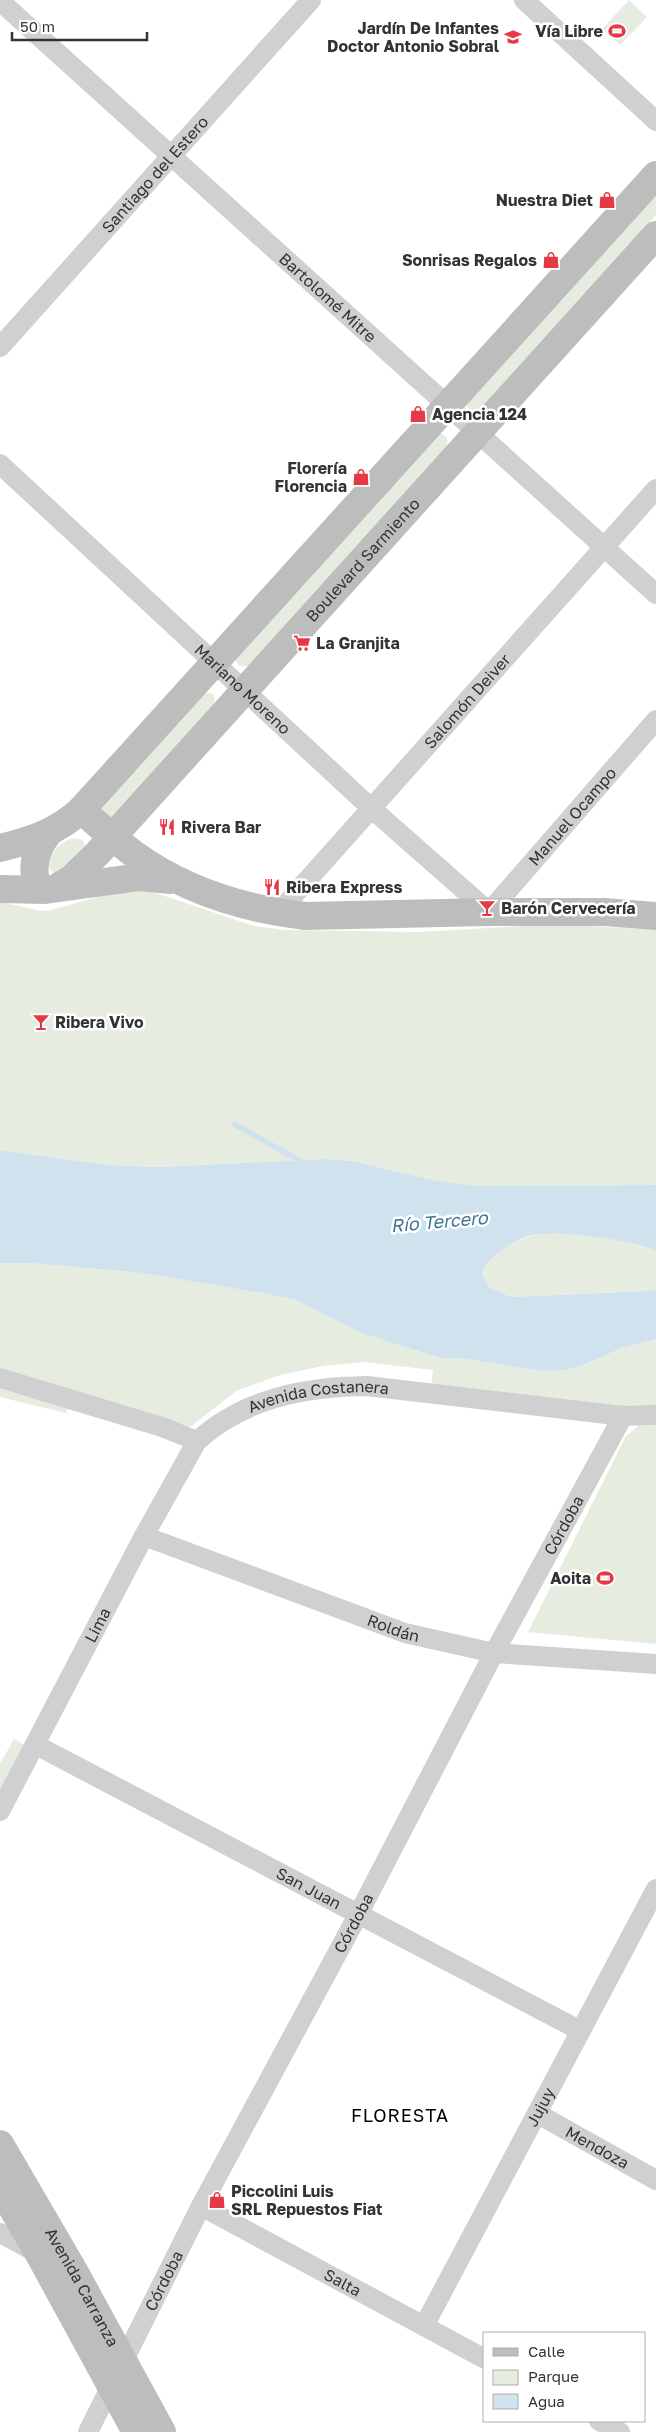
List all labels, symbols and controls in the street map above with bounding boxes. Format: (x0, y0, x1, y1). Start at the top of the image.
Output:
scale bar (12, 10, 148, 42)
text: 50 m (20, 17, 55, 35)
place label: Jardín De Infantes Doctor Antonio Sobral (327, 18, 500, 56)
place label: Vía Libre (535, 21, 603, 41)
sports icon: Vía Libre (607, 21, 627, 41)
school or university icon: Jardín De Infantes Doctor Antonio Sobral (503, 27, 523, 47)
street label: Santiago del Estero (97, 112, 212, 237)
place label: Nuestra Diet (496, 190, 593, 210)
shop icon: Nuestra Diet (597, 190, 617, 210)
street label: Bartolomé Mitre (275, 248, 381, 346)
place label: Sonrisas Regalos (402, 250, 537, 270)
shop icon: Sonrisas Regalos (541, 250, 561, 270)
shop icon: Agencia 124 (408, 404, 428, 424)
place label: Agencia 124 (432, 404, 527, 424)
place label: Florería Florencia (275, 458, 347, 496)
shop icon: Florería Florencia (351, 467, 371, 487)
street label: Boulevard Sarmiento (301, 494, 424, 626)
supermarket icon: La Granjita (292, 633, 312, 653)
place label: La Granjita (316, 633, 400, 653)
street label: Mariano Moreno (190, 640, 295, 739)
street label: Salomón Deiver (419, 649, 515, 753)
street label: Manuel Ocampo (524, 763, 620, 870)
restaurant icon: Rivera Bar (157, 817, 177, 837)
place label: Rivera Bar (181, 817, 261, 837)
restaurant icon: Ribera Express (262, 877, 282, 897)
place label: Ribera Express (286, 877, 403, 897)
bar icon: Barón Cervecería (477, 898, 497, 918)
place label: Barón Cervecería (501, 898, 636, 918)
bar icon: Ribera Vivo (31, 1012, 51, 1032)
place label: Ribera Vivo (55, 1012, 144, 1032)
water label: Río Tercero (390, 1206, 490, 1236)
street label: Avenida Costanera (245, 1376, 390, 1417)
street label: Córdoba (539, 1492, 588, 1559)
place label: Aoita (550, 1568, 591, 1588)
sports icon: Aoita (595, 1568, 615, 1588)
street label: Lima (80, 1604, 115, 1646)
street label: Roldán (365, 1610, 421, 1646)
street label: San Juan (273, 1863, 345, 1913)
street label: Córdoba (329, 1890, 378, 1957)
street label: Jujuy (522, 2084, 559, 2130)
district label: FLORESTA (351, 2104, 449, 2126)
street label: Mendoza (562, 2121, 633, 2173)
place label: Piccolini Luis SRL Repuestos Fiat (231, 2181, 383, 2219)
shop icon: Piccolini Luis SRL Repuestos Fiat (207, 2190, 227, 2210)
street label: Avenida Carranza (41, 2224, 123, 2350)
street label: Córdoba (140, 2247, 187, 2314)
street label: Salta (321, 2264, 365, 2301)
legend (483, 2332, 646, 2422)
text: Calle (528, 2342, 565, 2360)
text: Parque (528, 2367, 579, 2385)
text: Agua (528, 2392, 565, 2410)

